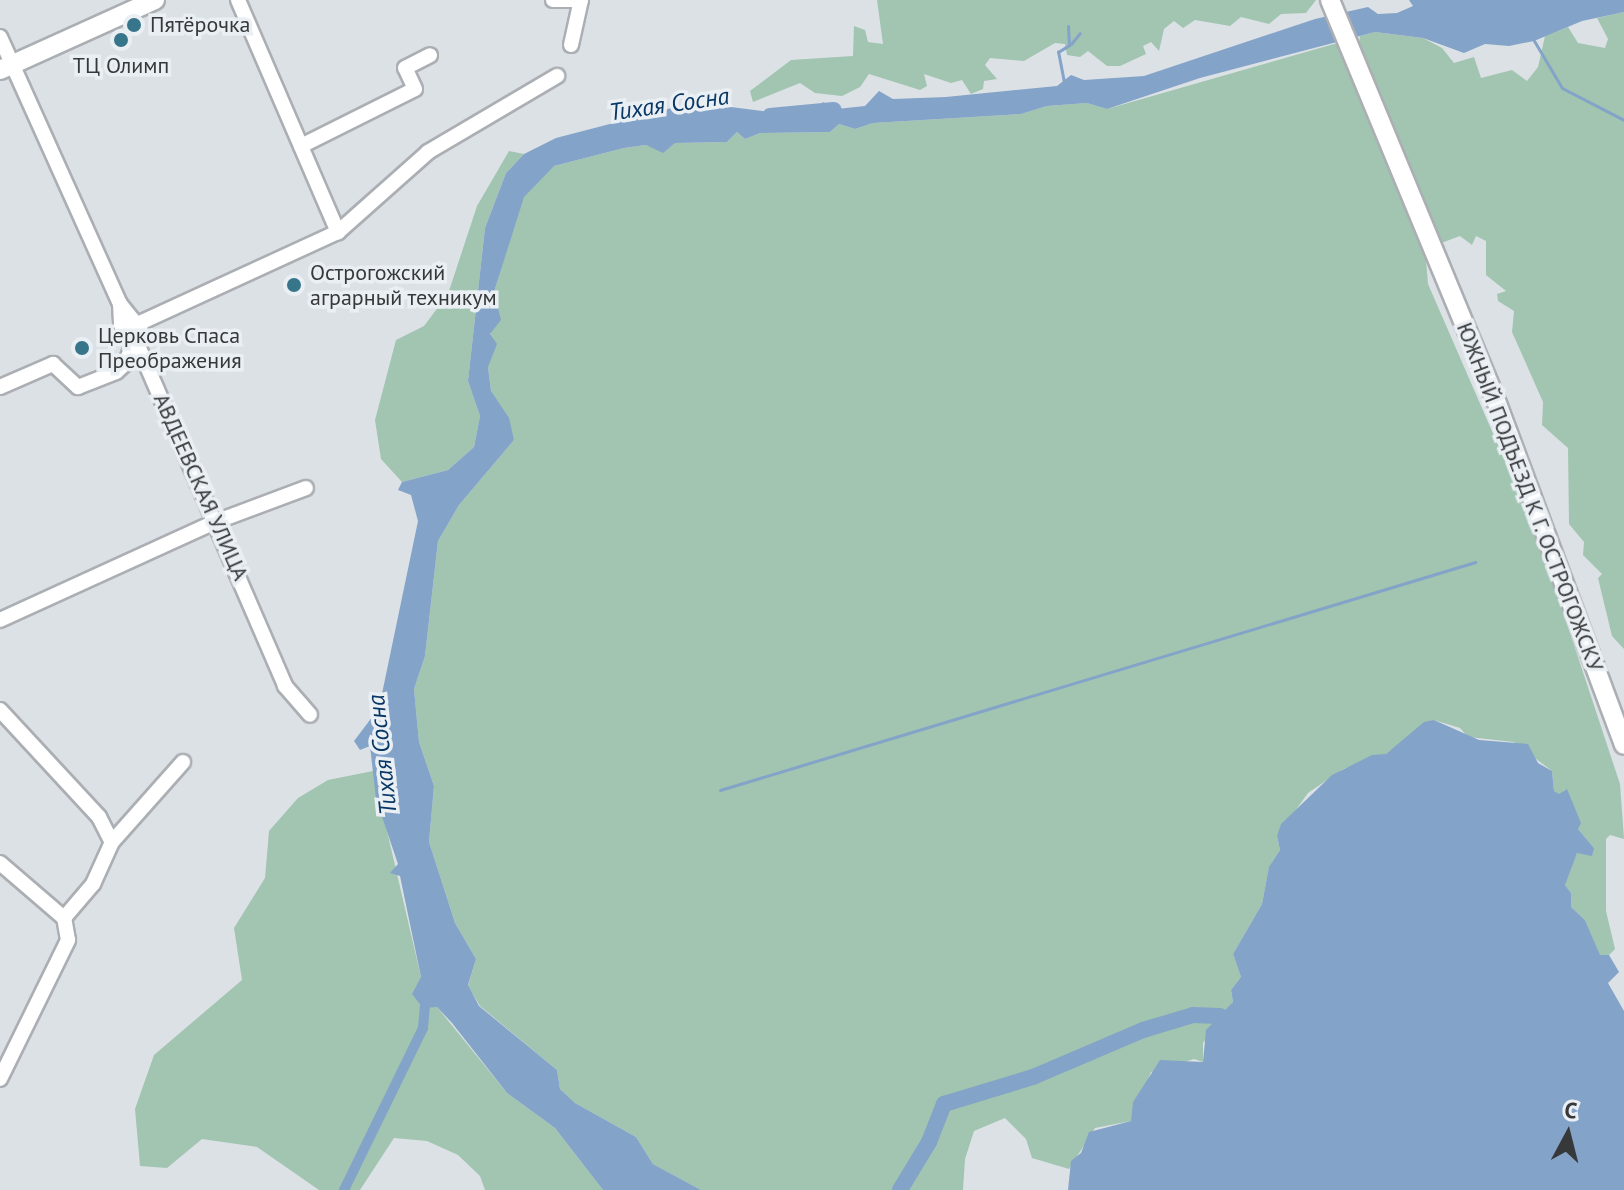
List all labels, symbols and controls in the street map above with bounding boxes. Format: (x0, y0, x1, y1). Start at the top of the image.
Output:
place label: Пятёрочка (150, 12, 250, 38)
marker: Пятёрочка (125, 16, 143, 34)
marker: ТЦ Олимп (112, 31, 130, 49)
place label: ТЦ Олимп (73, 53, 169, 79)
water label: Тихая Сосна (607, 81, 731, 127)
place label: Острогожский аграрный техникум (310, 259, 497, 310)
marker: Острогожский аграрный техникум (285, 276, 303, 294)
street label: ЮЖНЫЙ ПОДЪЕЗД К Г. ОСТРОГОЖСКУ (1451, 318, 1609, 676)
place label: Церковь Спаса Преображения (98, 322, 242, 374)
marker: Церковь Спаса Преображения (73, 339, 91, 357)
street label: АВДЕЕВСКАЯ УЛИЦА (148, 389, 254, 585)
water label: Тихая Сосна (361, 693, 403, 817)
north arrow (1528, 1094, 1608, 1174)
text: С (1563, 1096, 1579, 1125)

